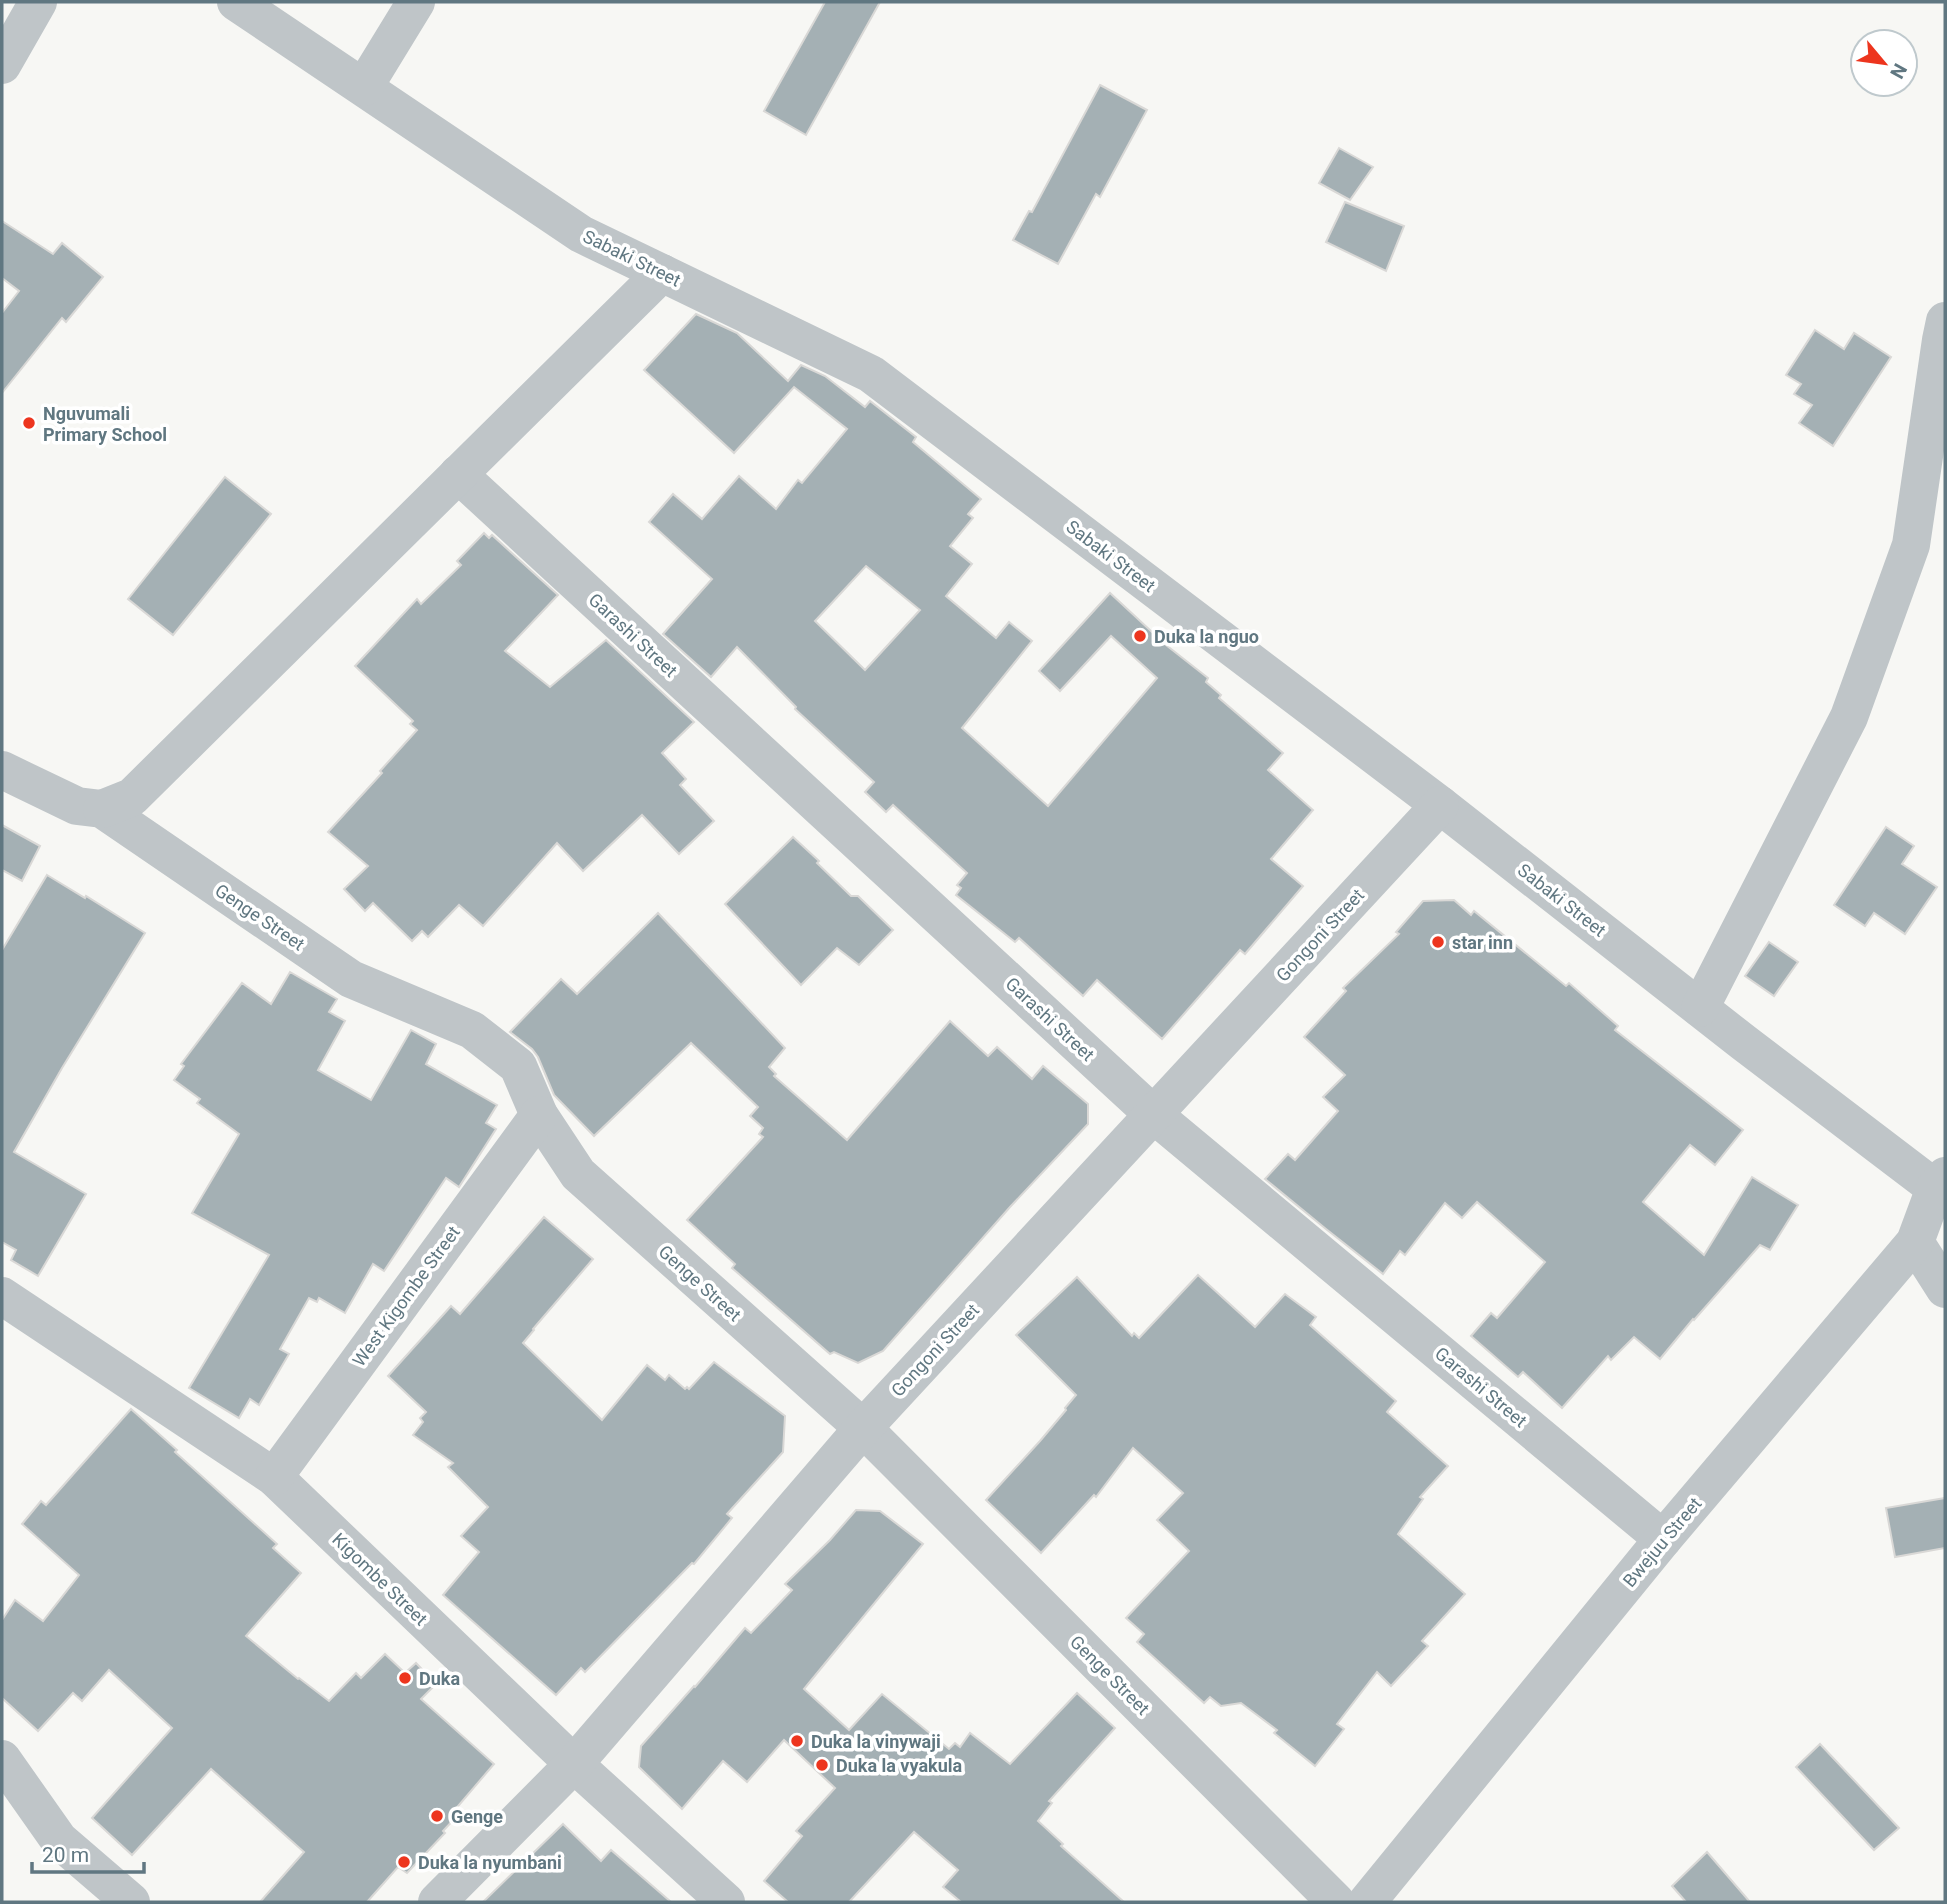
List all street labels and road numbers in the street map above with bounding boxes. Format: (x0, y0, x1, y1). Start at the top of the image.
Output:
street label: Sabaki Street (580, 225, 684, 291)
street label: Sabaki Street (1062, 516, 1160, 596)
street label: Garashi Street (584, 589, 682, 681)
street label: Sabaki Street (1514, 859, 1610, 941)
street label: Genge Street (211, 879, 309, 955)
street label: Gongoni Street (1272, 884, 1368, 986)
street label: Garashi Street (1001, 973, 1099, 1065)
street label: West Kigombe Street (348, 1222, 464, 1370)
street label: Genge Street (655, 1241, 746, 1325)
street label: Gongoni Street (887, 1299, 983, 1401)
street label: Garashi Street (1431, 1343, 1531, 1431)
street label: Bwejuu Street (1618, 1493, 1706, 1591)
street label: Kigombe Street (328, 1529, 432, 1630)
street label: Genge Street (1066, 1631, 1154, 1719)

